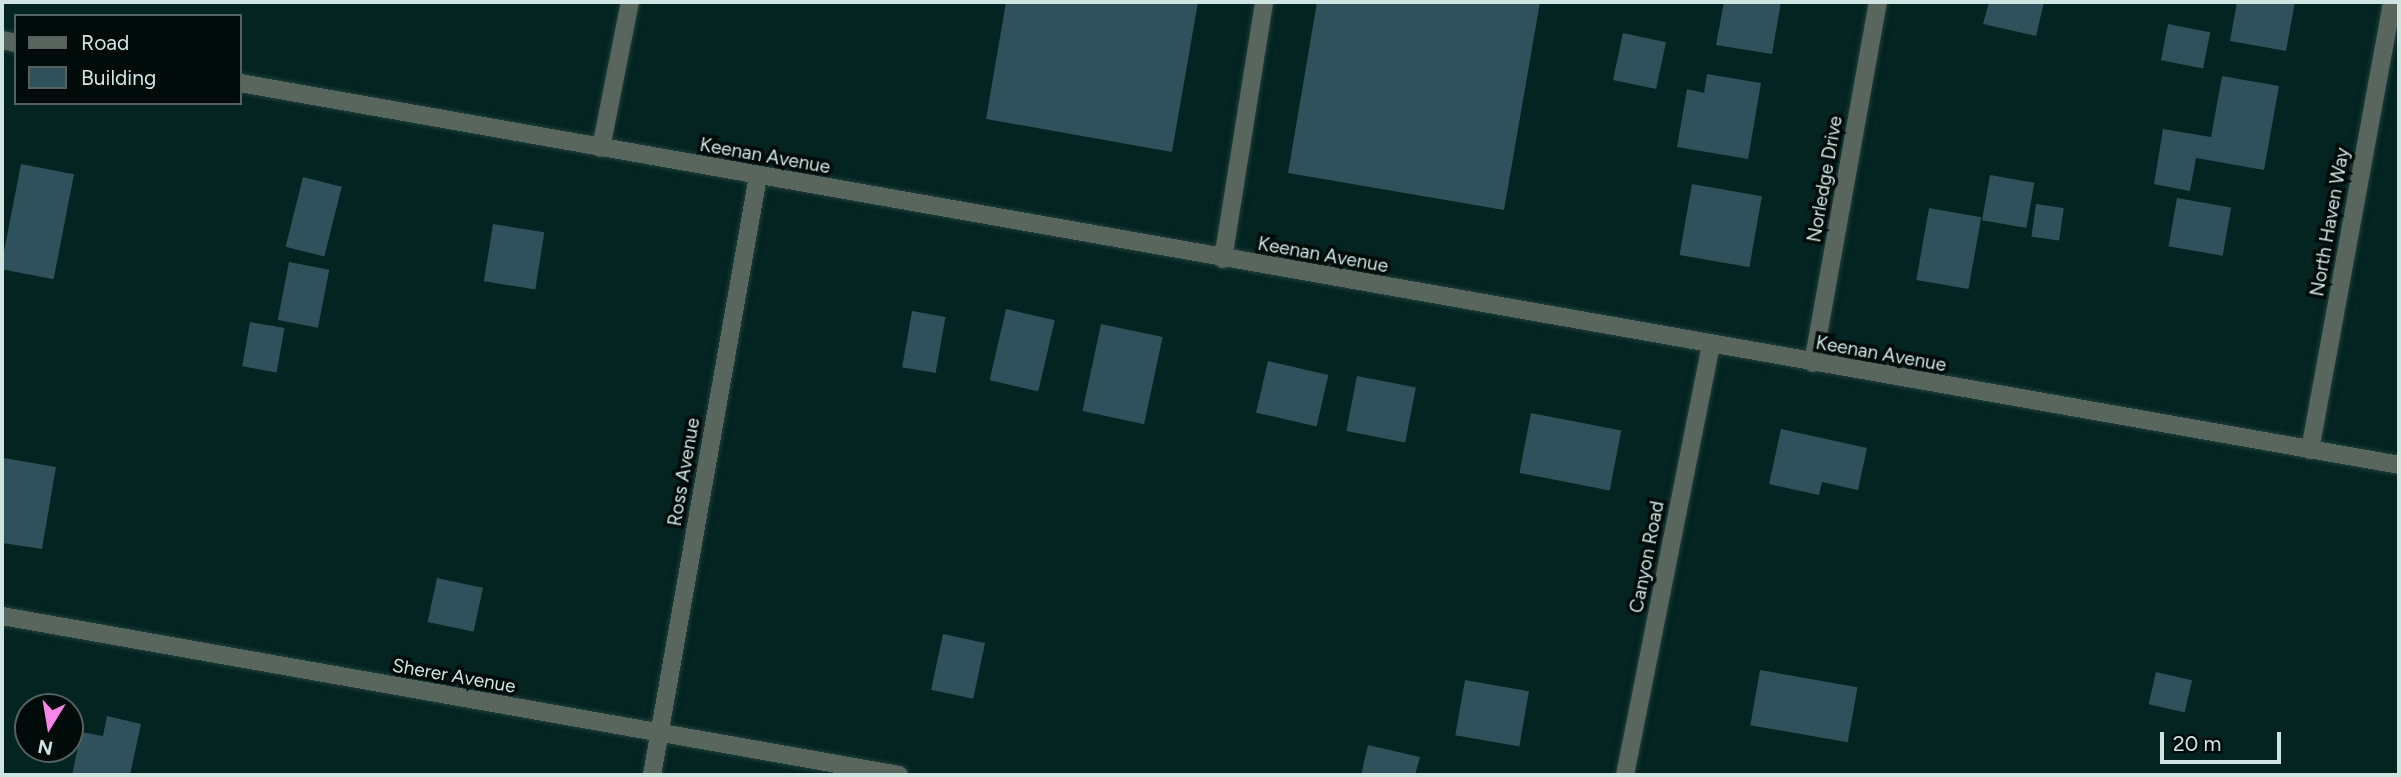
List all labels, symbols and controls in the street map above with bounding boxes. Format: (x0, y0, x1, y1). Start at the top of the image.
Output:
legend (14, 14, 242, 105)
text: Road (81, 30, 129, 55)
text: Building (81, 65, 156, 90)
street label: Norledge Drive (1803, 114, 1847, 244)
street label: Keenan Avenue (698, 133, 832, 179)
street label: North Haven Way (2306, 146, 2354, 298)
street label: Keenan Avenue (1256, 232, 1390, 278)
street label: Keenan Avenue (1814, 331, 1948, 377)
street label: Ross Avenue (663, 416, 705, 528)
street label: Canyon Road (1625, 499, 1669, 615)
street label: Sherer Avenue (391, 654, 517, 698)
north arrow (14, 693, 84, 763)
scale bar (2163, 718, 2284, 762)
text: 20 m (2173, 731, 2221, 756)
text: N (36, 734, 55, 760)

